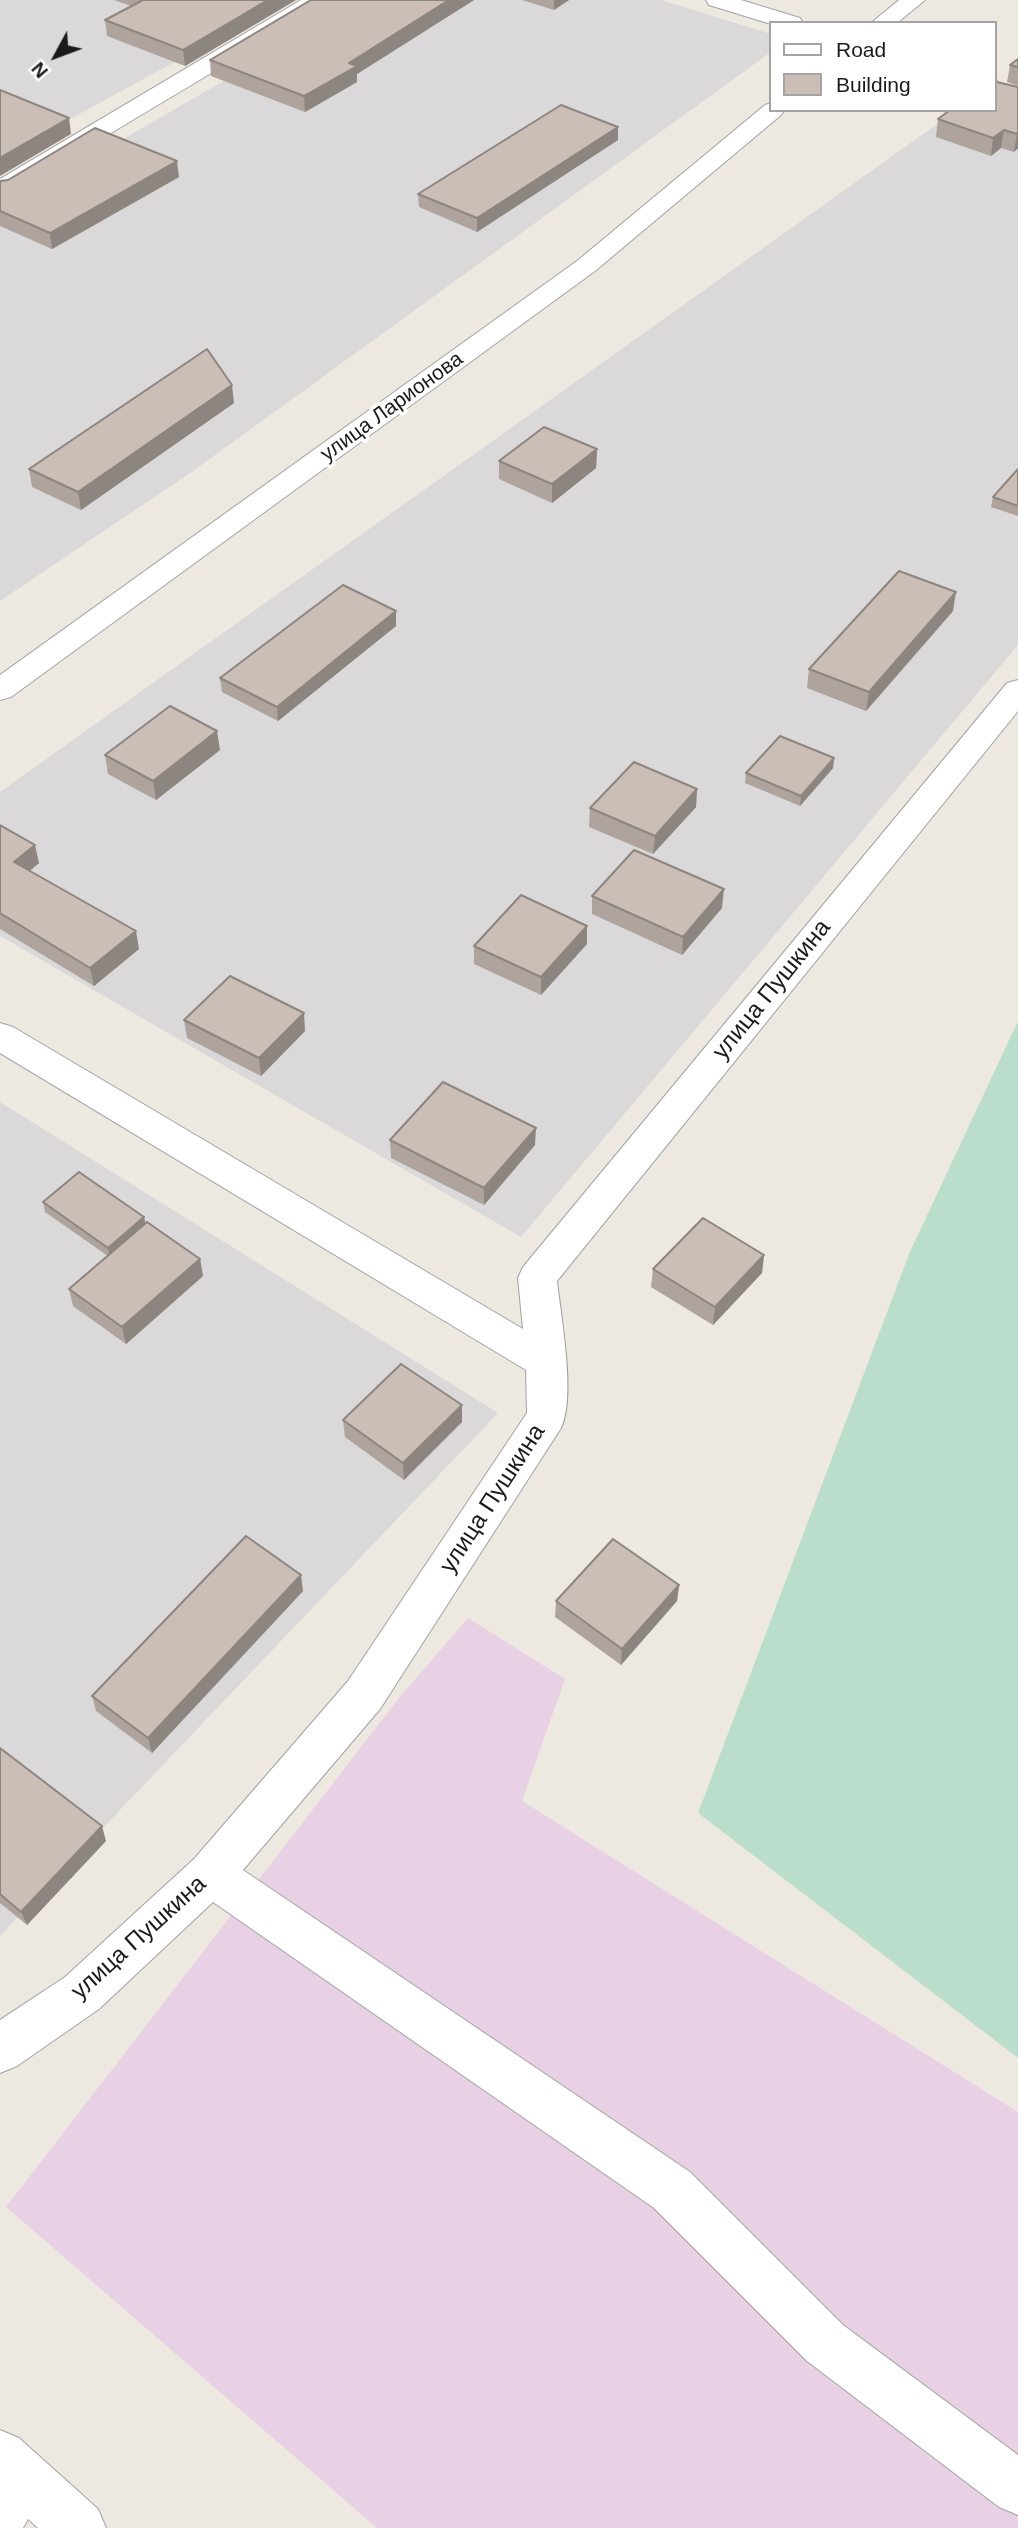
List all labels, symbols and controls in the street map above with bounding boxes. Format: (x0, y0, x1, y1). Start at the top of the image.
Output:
north arrow (21, 21, 91, 91)
legend (769, 21, 997, 112)
text: Road (836, 38, 886, 61)
text: N (27, 58, 52, 82)
text: Building (836, 73, 911, 96)
street label: улица Ларионова (316, 347, 468, 467)
street label: улица Пушкина (707, 914, 837, 1066)
street label: улица Пушкина (434, 1419, 552, 1579)
street label: улица Пушкина (66, 1870, 212, 2006)

